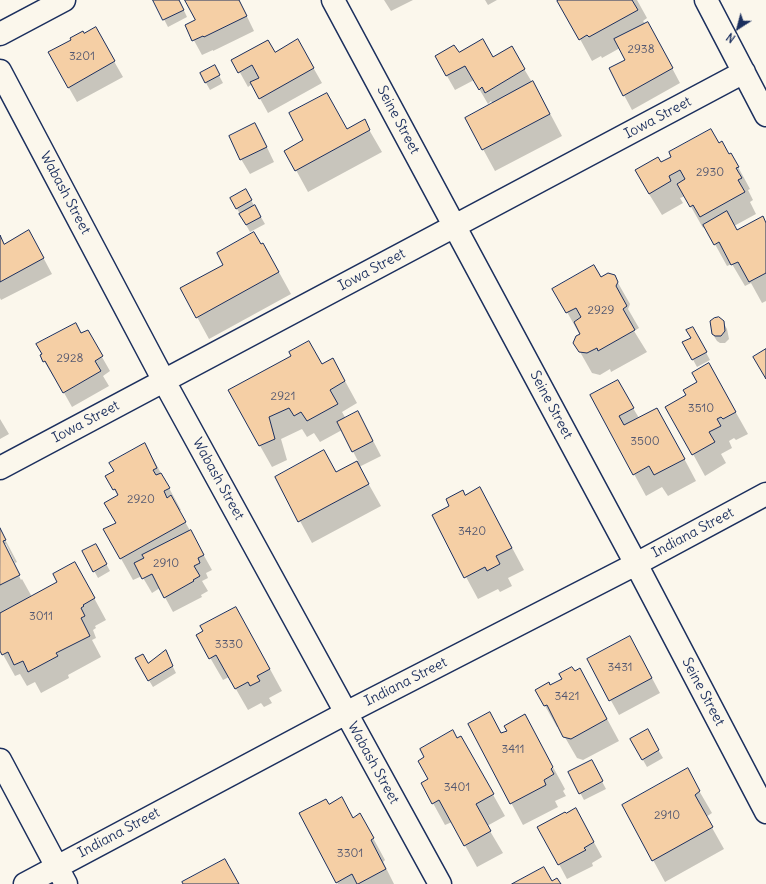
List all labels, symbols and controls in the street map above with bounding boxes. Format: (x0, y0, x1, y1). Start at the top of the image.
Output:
north arrow (718, 8, 758, 48)
text: N (724, 30, 738, 46)
house number: 2938 (627, 43, 655, 57)
house number: 3201 (69, 50, 95, 64)
street label: Seine Street (373, 83, 423, 157)
street label: Iowa Street (622, 93, 694, 143)
street label: Wabash Street (36, 149, 94, 237)
house number: 2930 (696, 166, 724, 180)
street label: Iowa Street (336, 245, 408, 295)
house number: 2929 (588, 304, 614, 318)
house number: 2928 (57, 352, 83, 366)
street label: Seine Street (526, 368, 576, 442)
house number: 2921 (271, 390, 295, 404)
street label: Iowa Street (50, 397, 122, 447)
house number: 3510 (688, 402, 714, 416)
street label: Wabash Street (189, 435, 247, 523)
house number: 3500 (630, 435, 660, 449)
house number: 2920 (127, 493, 155, 507)
street label: Indiana Street (649, 504, 737, 562)
house number: 3420 (458, 525, 486, 539)
house number: 2910 (153, 557, 179, 571)
house number: 3011 (29, 610, 53, 624)
house number: 3330 (215, 638, 243, 652)
street label: Indiana Street (362, 654, 450, 710)
street label: Seine Street (678, 655, 728, 729)
house number: 3431 (607, 661, 633, 675)
house number: 3421 (554, 690, 580, 704)
street label: Wabash Street (344, 719, 402, 807)
house number: 3411 (501, 743, 525, 757)
house number: 3401 (444, 781, 470, 795)
street label: Indiana Street (75, 804, 163, 862)
house number: 2910 (654, 809, 680, 823)
house number: 3301 (337, 847, 363, 861)

